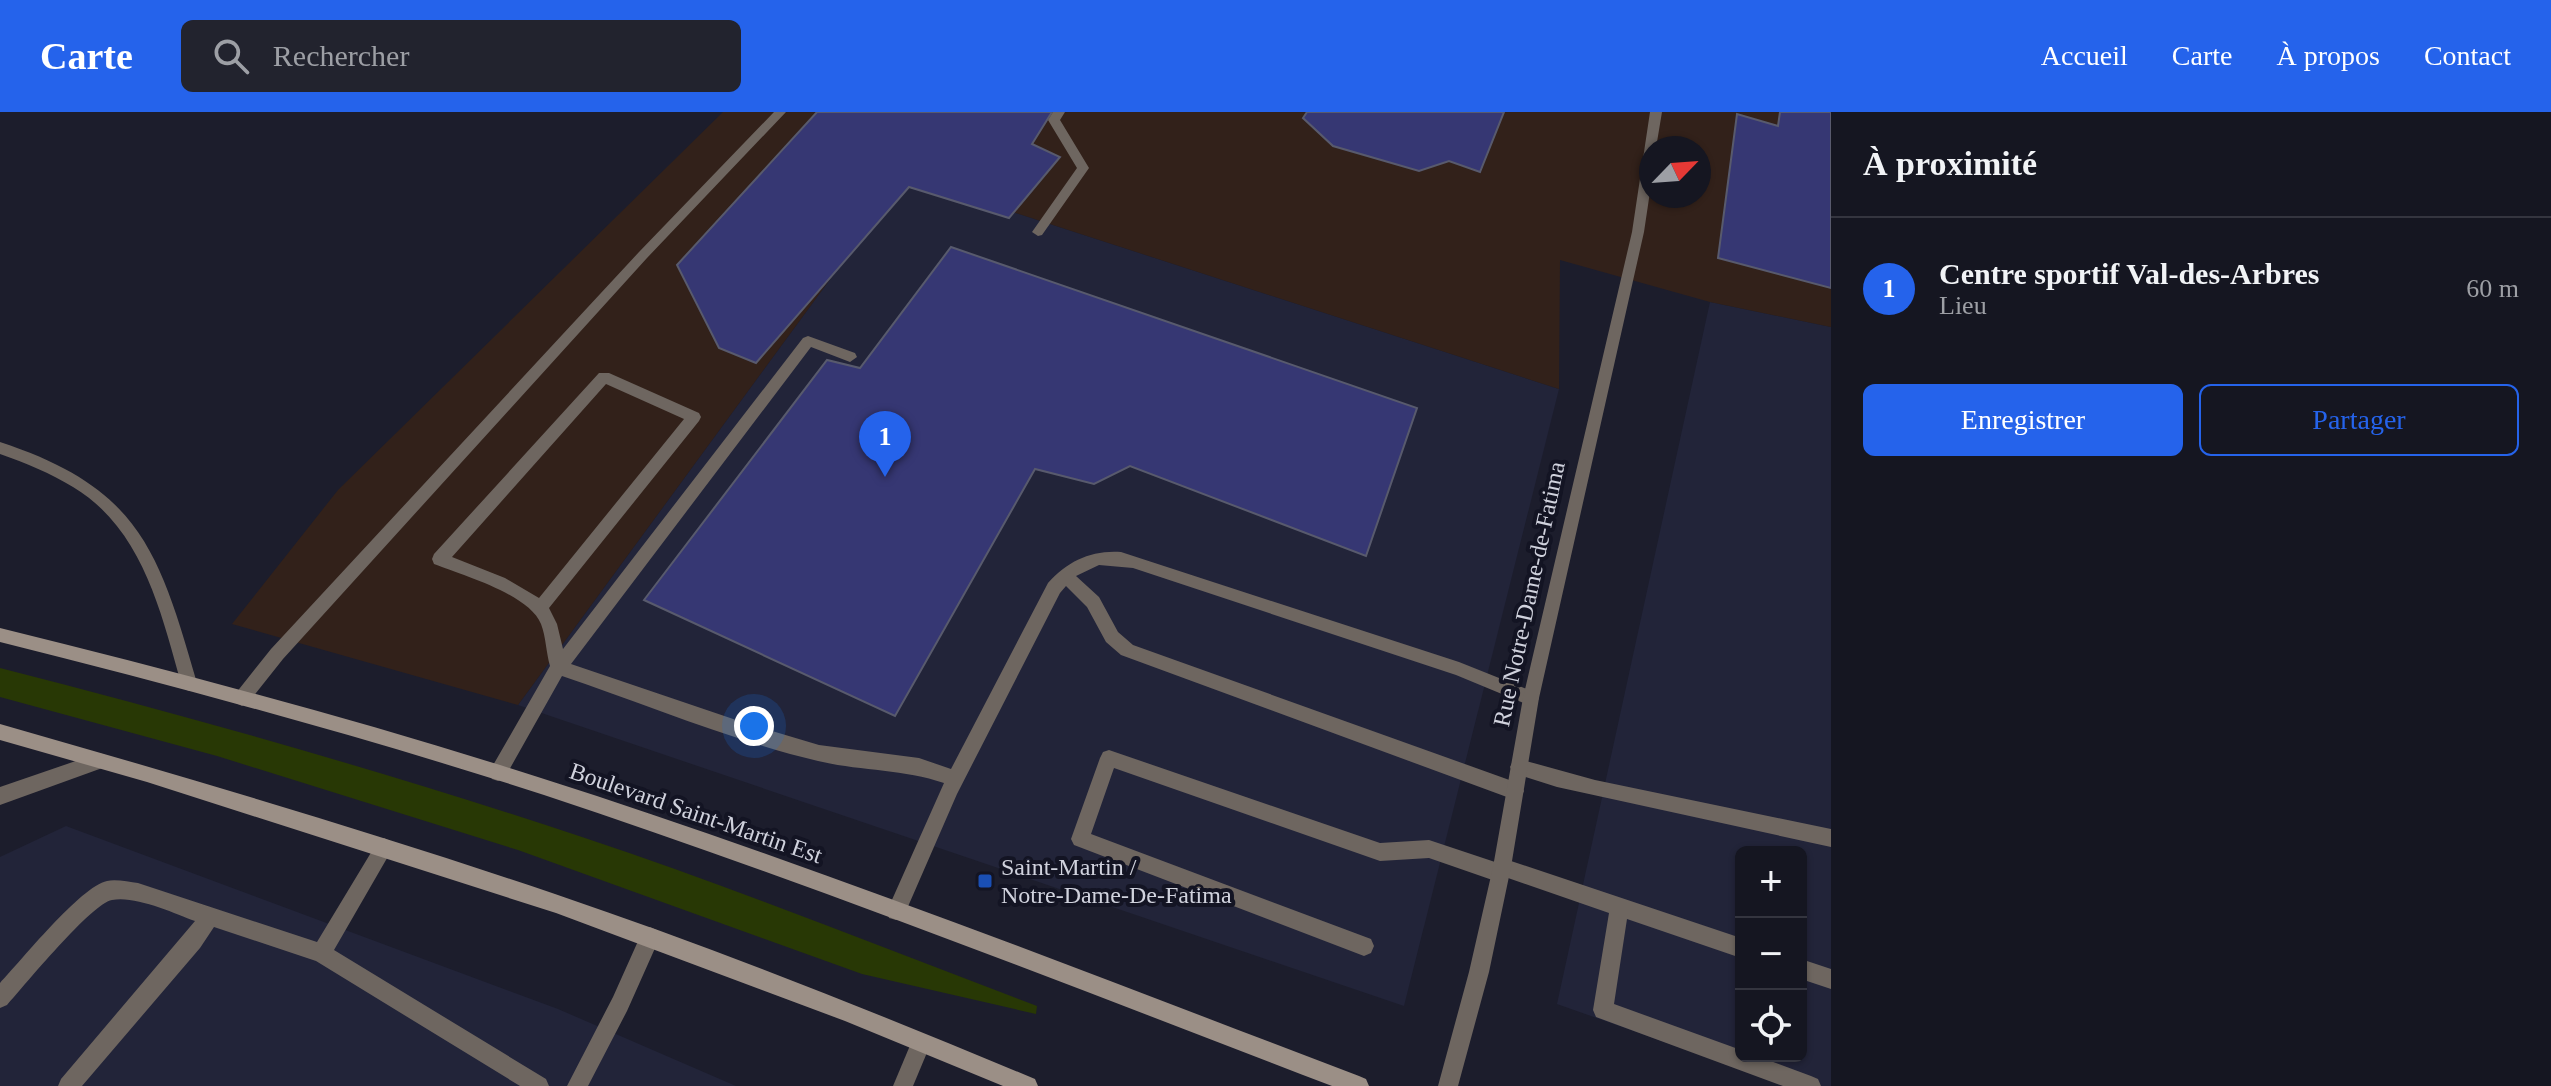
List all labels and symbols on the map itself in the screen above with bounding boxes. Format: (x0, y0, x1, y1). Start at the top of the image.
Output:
north arrow (1639, 136, 1711, 208)
pin: 1 (859, 411, 911, 477)
street label: Rue Notre-Dame-de-Fatima (1488, 459, 1570, 729)
your location (734, 706, 774, 746)
street label: Boulevard Saint-Martin Est (566, 758, 826, 869)
place label: Saint-Martin / Notre-Dame-De-Fatima (1001, 854, 1232, 908)
marker: Saint-Martin / Notre-Dame-De-Fatima (976, 872, 994, 890)

